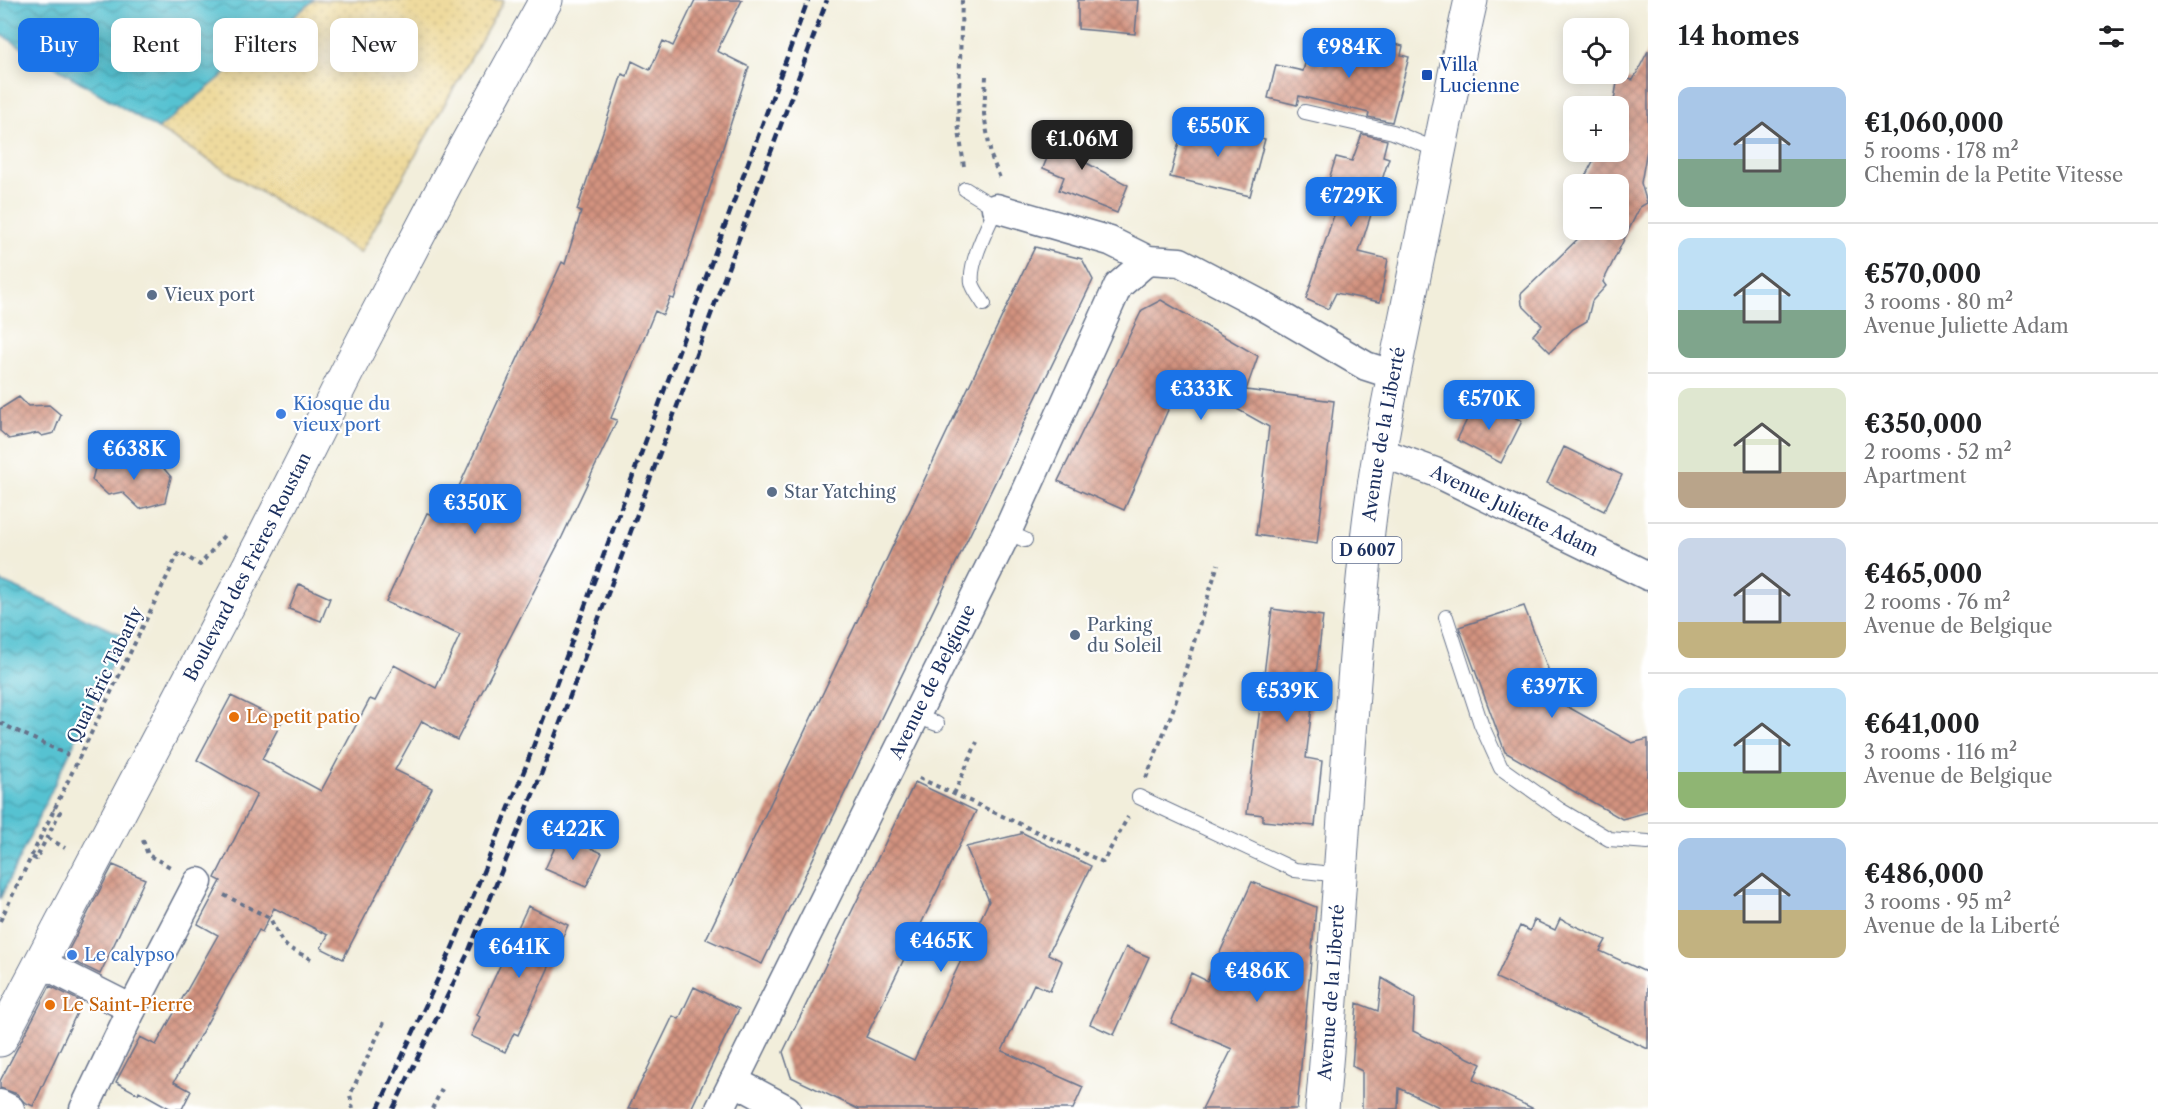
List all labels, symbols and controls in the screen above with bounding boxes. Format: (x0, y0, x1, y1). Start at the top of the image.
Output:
chip: Buy (18, 18, 99, 72)
chip: Rent (111, 18, 201, 72)
chip: Filters (213, 18, 318, 72)
chip: New (330, 18, 418, 72)
map controls (1563, 18, 1629, 240)
button: locate (1563, 18, 1629, 84)
text: 14 homes (1678, 20, 1800, 52)
icon: filters (2095, 20, 2128, 53)
pin: €984K (1307, 28, 1391, 79)
text: €984K (1317, 35, 1381, 59)
place label: Villa Lucienne (1438, 54, 1520, 97)
marker: Villa Lucienne (1420, 68, 1434, 82)
button: + (1563, 96, 1629, 162)
pin: €550K (1176, 107, 1260, 158)
text: €1,060,000 (1864, 107, 2004, 139)
icon: home (1726, 111, 1798, 183)
text: €550K (1186, 114, 1250, 138)
pin: €1.06M (1033, 120, 1131, 171)
text: €1.06M (1046, 127, 1118, 151)
text: 5 rooms · 178 m² (1864, 139, 2019, 163)
text: Chemin de la Petite Vitesse (1864, 163, 2123, 187)
button: − (1563, 174, 1629, 240)
pin: €729K (1309, 177, 1393, 228)
text: €729K (1320, 184, 1382, 208)
text: €570,000 (1864, 258, 1981, 290)
icon: home (1726, 262, 1798, 334)
place label: Vieux port (163, 284, 255, 306)
marker: Vieux port (145, 288, 159, 302)
text: 3 rooms · 80 m² (1864, 290, 2013, 314)
text: Avenue Juliette Adam (1864, 314, 2069, 338)
street label: Avenue de la Liberté (1358, 345, 1410, 524)
pin: €333K (1159, 370, 1243, 421)
text: €333K (1170, 377, 1232, 401)
pin: €570K (1447, 380, 1531, 431)
text: €570K (1458, 387, 1520, 411)
place label: Kiosque du vieux port (292, 393, 390, 436)
marker: Kiosque du vieux port (274, 407, 288, 421)
text: €350,000 (1864, 408, 1982, 440)
icon: home (1726, 412, 1798, 484)
pin: €638K (92, 430, 176, 481)
text: €638K (102, 437, 166, 461)
text: 2 rooms · 52 m² (1864, 440, 2012, 464)
street label: Boulevard des Frères Roustan (179, 449, 316, 685)
street label: Avenue Juliette Adam (1426, 460, 1602, 561)
text: Apartment (1864, 464, 1967, 488)
place label: Star Yatching (784, 481, 896, 503)
pin: €350K (433, 484, 517, 535)
marker: Star Yatching (765, 485, 779, 499)
text: €350K (443, 491, 507, 515)
road number: D 6007 (1332, 537, 1402, 563)
text: €465,000 (1864, 558, 1982, 590)
icon: home (1726, 562, 1798, 634)
text: 2 rooms · 76 m² (1864, 590, 2010, 614)
street label: Avenue de Belgique (884, 601, 980, 764)
street label: Quai Éric Tabarly (61, 602, 148, 747)
place label: Parking du Soleil (1087, 614, 1162, 657)
text: Avenue de Belgique (1864, 614, 2052, 638)
marker: Parking du Soleil (1068, 628, 1082, 642)
pin: €397K (1510, 668, 1594, 719)
pin: €539K (1245, 672, 1329, 723)
text: €397K (1521, 675, 1583, 699)
text: €539K (1256, 679, 1318, 703)
place label: Le petit patio (246, 706, 360, 728)
text: €641,000 (1864, 708, 1980, 740)
marker: Le petit patio (227, 710, 241, 724)
icon: home (1726, 712, 1798, 784)
text: 3 rooms · 116 m² (1864, 740, 2017, 764)
text: Avenue de Belgique (1864, 764, 2052, 788)
pin: €422K (531, 810, 615, 861)
text: €422K (541, 817, 605, 841)
text: €486,000 (1864, 858, 1984, 890)
icon: home (1726, 862, 1798, 934)
text: 3 rooms · 95 m² (1864, 890, 2011, 914)
street label: Avenue de la Liberté (1314, 904, 1349, 1082)
text: Avenue de la Liberté (1864, 914, 2060, 938)
pin: €465K (899, 922, 983, 973)
pin: €641K (477, 928, 561, 979)
text: €465K (909, 929, 973, 953)
text: €641K (488, 935, 550, 959)
place label: Le calypso (84, 944, 175, 966)
marker: Le calypso (65, 948, 79, 962)
pin: €486K (1215, 952, 1299, 1003)
text: €486K (1225, 959, 1289, 983)
place label: Le Saint-Pierre (62, 994, 193, 1016)
marker: Le Saint-Pierre (43, 998, 57, 1012)

